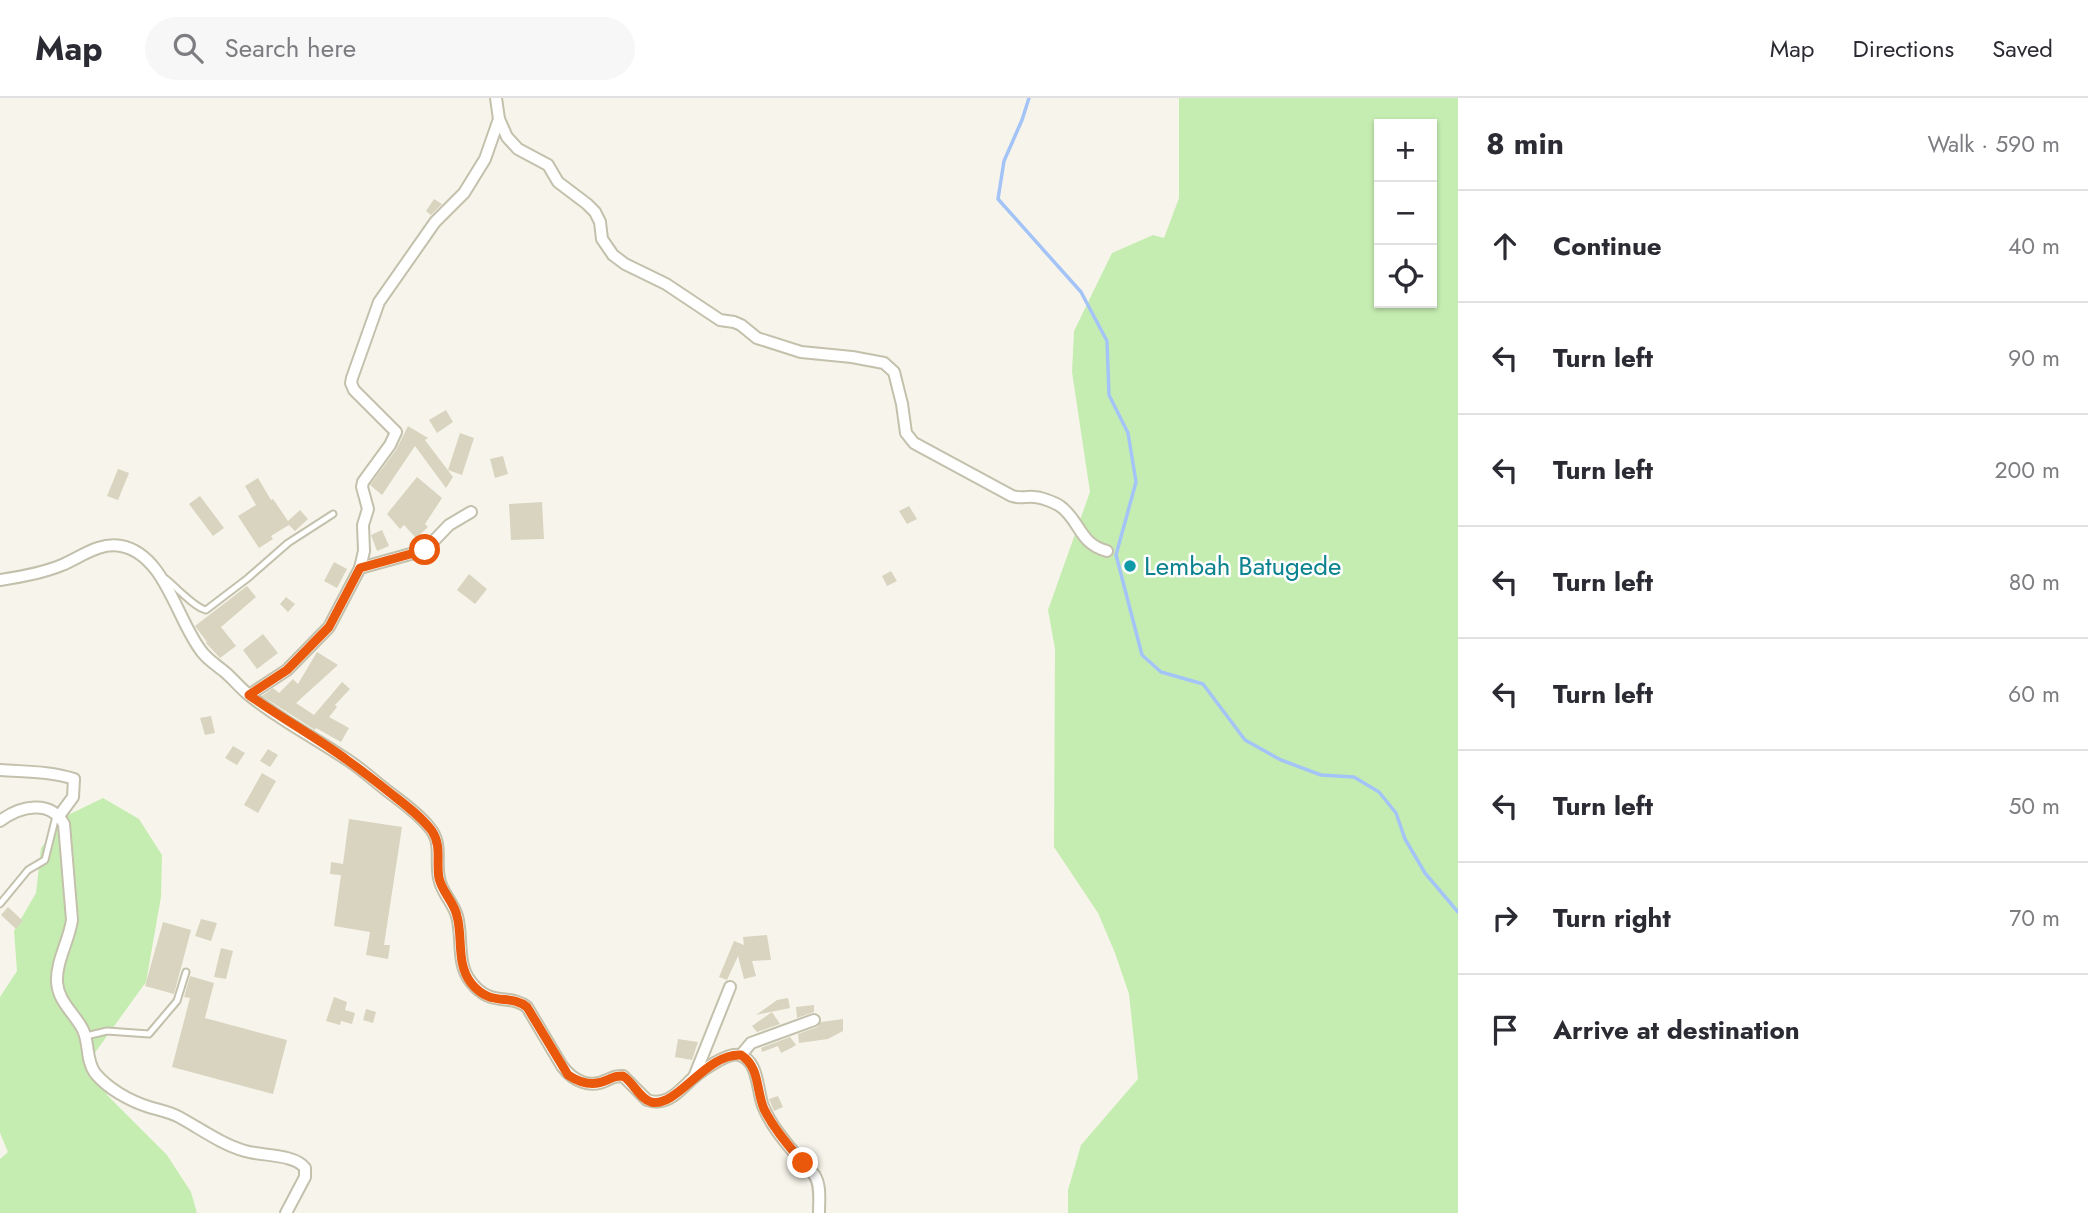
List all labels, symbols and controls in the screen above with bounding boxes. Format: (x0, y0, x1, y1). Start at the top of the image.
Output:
search box (145, 17, 635, 80)
text: Map (35, 25, 103, 72)
icon: search (169, 29, 207, 67)
text: Search here (225, 29, 356, 67)
text: Map (1770, 31, 1815, 66)
text: Directions (1853, 31, 1954, 66)
text: Saved (1992, 31, 2053, 66)
map controls (1374, 119, 1437, 308)
button: + (1374, 119, 1437, 182)
text: 8 min (1486, 122, 1564, 165)
text: Walk · 590 m (1927, 127, 2060, 161)
button: − (1374, 182, 1437, 245)
icon: ahead (1486, 227, 1524, 265)
text: Continue (1553, 227, 1662, 265)
text: 40 m (2008, 229, 2060, 263)
button: locate (1374, 245, 1437, 308)
icon: left (1486, 339, 1524, 377)
text: Turn left (1553, 339, 1653, 377)
text: 90 m (2008, 341, 2060, 375)
icon: left (1486, 451, 1524, 489)
text: Turn left (1553, 451, 1653, 489)
text: 200 m (1994, 453, 2060, 487)
route start (409, 534, 440, 565)
place label: Lembah Batugede (1144, 547, 1341, 585)
marker: Lembah Batugede (1122, 558, 1138, 574)
icon: left (1486, 563, 1524, 601)
text: Turn left (1553, 563, 1653, 601)
text: 80 m (2009, 565, 2060, 599)
icon: left (1486, 675, 1524, 713)
text: Turn left (1553, 675, 1653, 713)
text: 60 m (2008, 677, 2060, 711)
icon: left (1486, 787, 1524, 825)
text: Turn left (1553, 787, 1653, 825)
text: 50 m (2008, 789, 2060, 823)
icon: right (1486, 899, 1524, 937)
text: Turn right (1553, 899, 1671, 937)
text: 70 m (2009, 901, 2060, 935)
icon: arrive (1486, 1011, 1524, 1049)
text: Arrive at destination (1553, 1011, 1800, 1049)
route end (787, 1147, 818, 1178)

